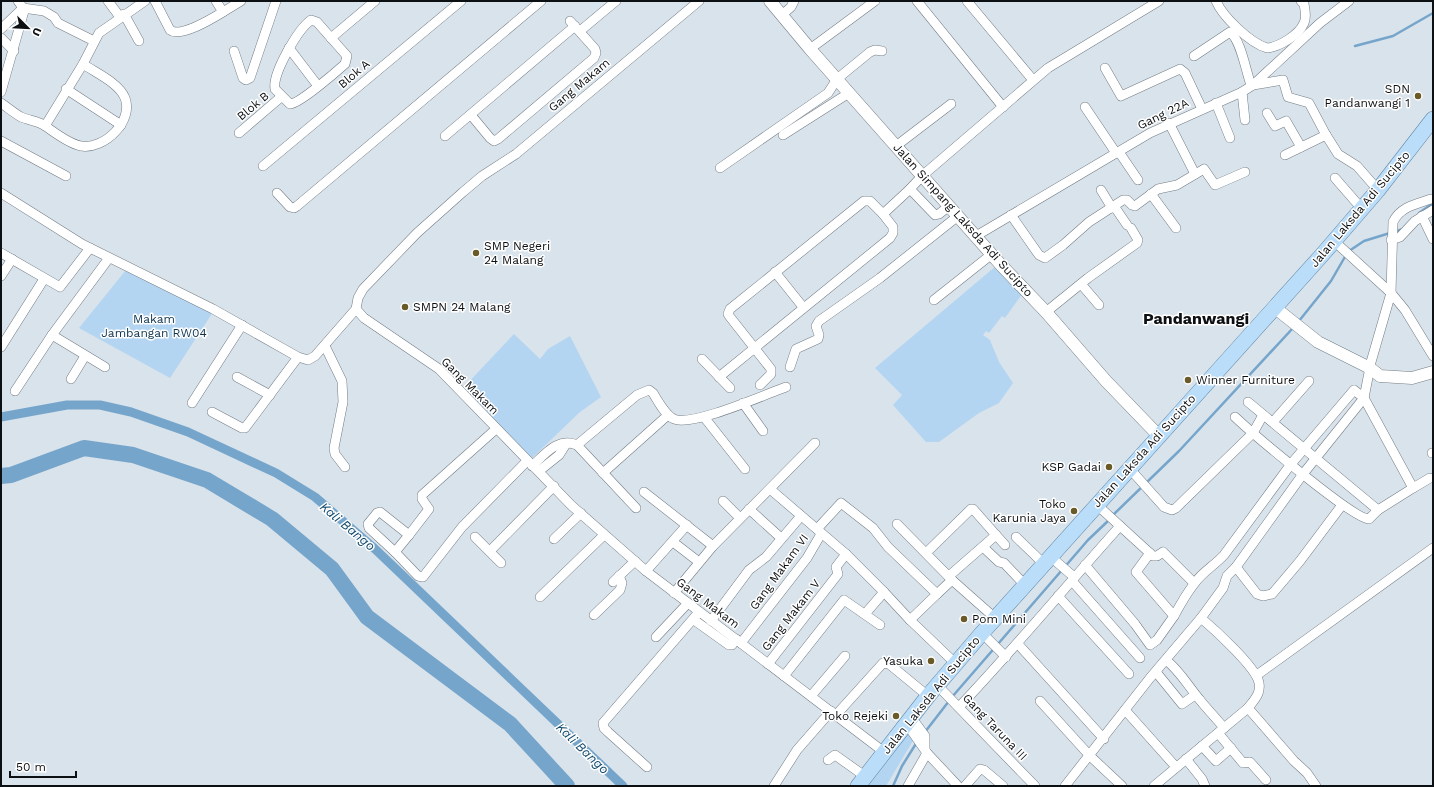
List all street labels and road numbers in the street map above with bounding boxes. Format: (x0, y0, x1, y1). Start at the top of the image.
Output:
street label: Gang Makam (546, 55, 612, 115)
street label: Blok A (335, 57, 373, 91)
street label: Blok B (234, 89, 272, 123)
street label: Gang 22A (1135, 96, 1191, 132)
street label: Jalan Simpang Laksda Adi Sucipto (890, 140, 1036, 300)
street label: Jalan Laksda Adi Sucipto (1307, 148, 1413, 270)
street label: Gang Makam (438, 354, 502, 418)
street label: Jalan Laksda Adi Sucipto (1090, 392, 1198, 510)
street label: Gang Makam VI (747, 531, 811, 613)
street label: Gang Makam (674, 575, 742, 631)
street label: Gang Makam V (759, 576, 823, 654)
street label: Jalan Laksda Adi Sucipto (879, 633, 983, 757)
street label: Gang Taruna III (960, 691, 1030, 763)

